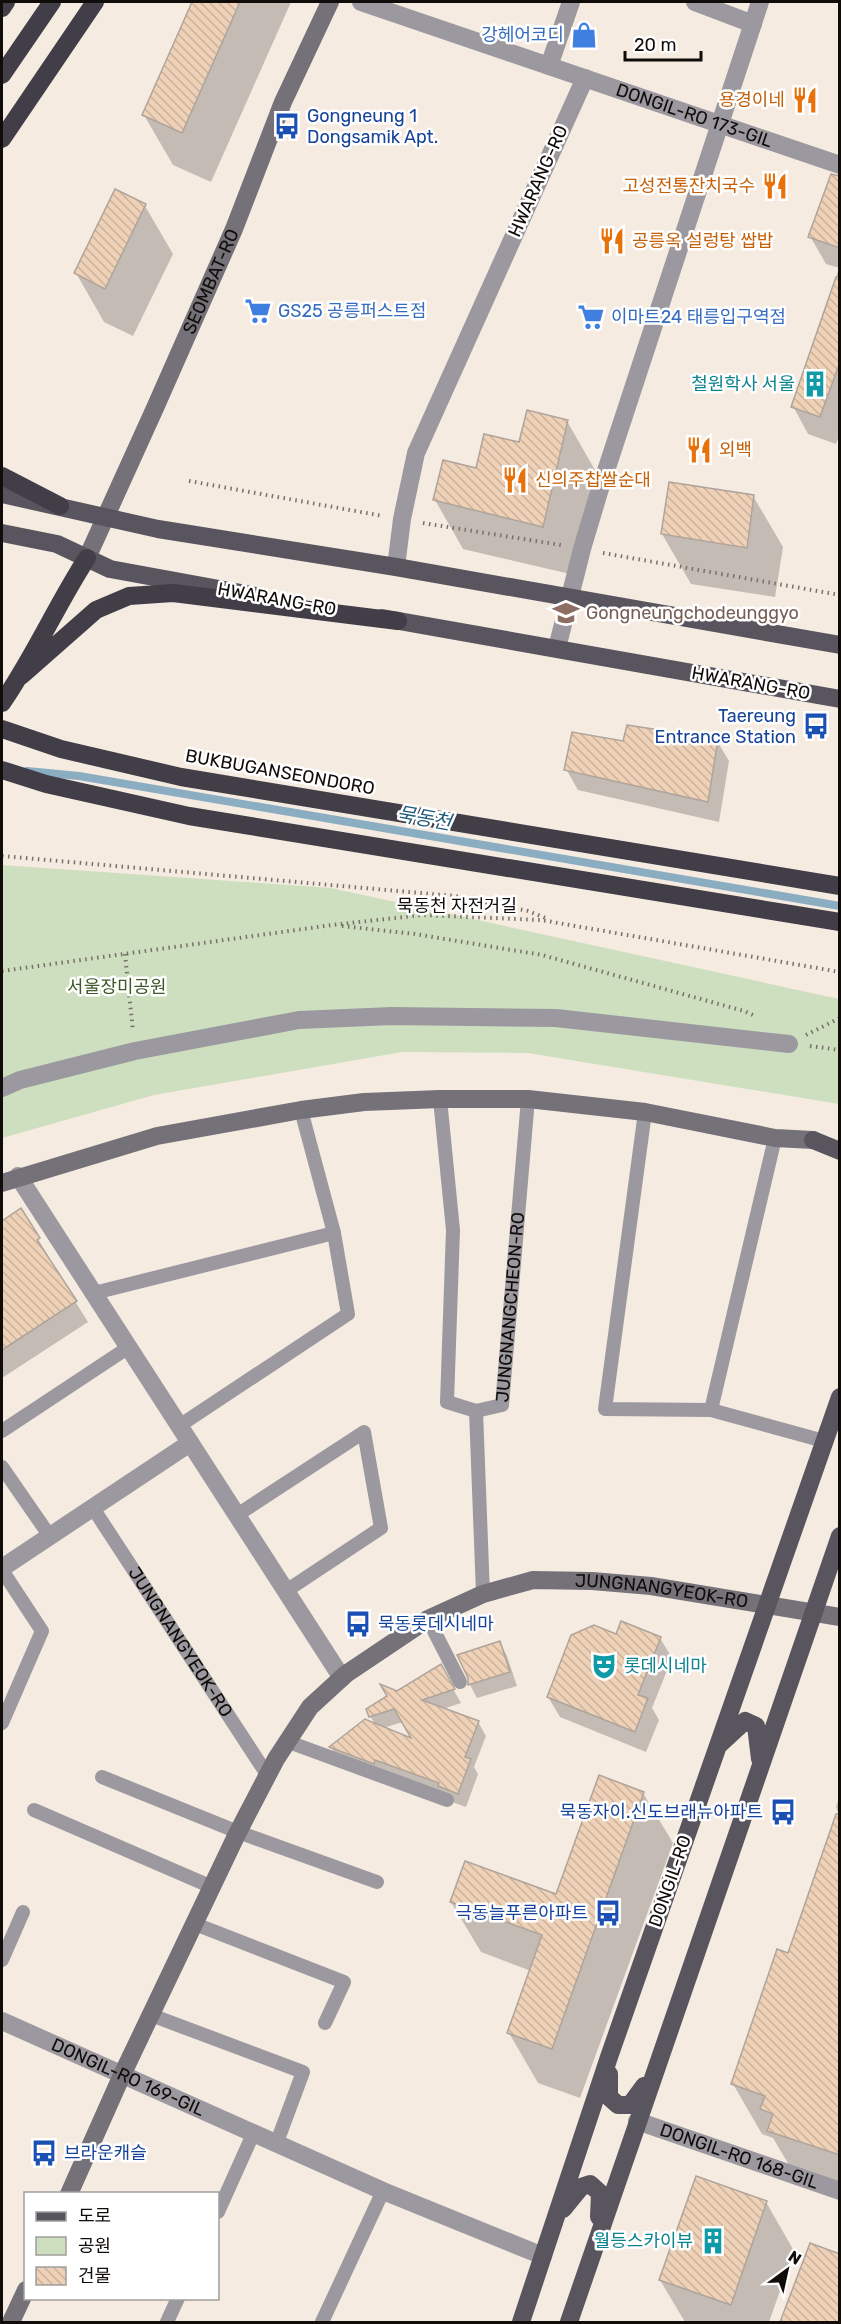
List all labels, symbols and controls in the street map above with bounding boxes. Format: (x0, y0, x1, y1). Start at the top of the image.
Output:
shop icon: 강헤어코디 (569, 20, 599, 50)
place label: 강헤어코디 (481, 24, 564, 46)
scale bar (625, 24, 702, 62)
text: 20 m (634, 34, 676, 56)
street label: DONGIL-RO 173-GIL (613, 79, 775, 152)
restaurant icon: 용경이네 (790, 85, 820, 115)
place label: 용경이네 (719, 89, 785, 111)
place label: Gongneung 1 Dongsamik Apt. (307, 105, 438, 148)
bus stop icon: Gongneung 1 Dongsamik Apt. (272, 111, 302, 141)
street label: HWARANG-RO (504, 122, 572, 240)
restaurant icon: 고성전통잔치국수 (760, 171, 790, 201)
place label: 고성전통잔치국수 (623, 175, 755, 197)
street label: SEOMBAT-RO (178, 225, 244, 338)
restaurant icon: 공릉옥 설렁탕 쌉밥 (597, 226, 627, 256)
place label: 공릉옥 설렁탕 쌉밥 (632, 230, 773, 252)
supermarket icon: GS25 공릉퍼스트점 (243, 296, 273, 326)
place label: GS25 공릉퍼스트점 (278, 300, 426, 322)
supermarket icon: 이마트24 태릉입구역점 (576, 302, 606, 332)
place label: 이마트24 태릉입구역점 (611, 306, 786, 328)
building icon: 철원학사 서울 (800, 369, 830, 399)
place label: 철원학사 서울 (691, 373, 795, 395)
restaurant icon: 외백 (684, 435, 714, 465)
place label: 외백 (719, 439, 752, 461)
restaurant icon: 신의주찹쌀순대 (500, 465, 530, 495)
place label: 신의주찹쌀순대 (535, 469, 651, 491)
street label: HWARANG-RO (216, 578, 338, 620)
school or university icon: Gongneungchodeunggyo (551, 598, 581, 628)
place label: Gongneungchodeunggyo (586, 602, 799, 624)
street label: HWARANG-RO (690, 662, 812, 704)
place label: Taereung Entrance Station (655, 705, 796, 748)
bus stop icon: Taereung Entrance Station (801, 711, 831, 741)
street label: BUKBUGANSEONDORO (184, 745, 376, 799)
water label: 묵동천 (395, 801, 456, 835)
street label: 묵동천 자전거길 (397, 895, 517, 917)
park label: 서울장미공원 (67, 976, 167, 998)
street label: JUNGNANGCHEON-RO (491, 1211, 529, 1403)
street label: JUNGNANGYEOK-RO (124, 1563, 237, 1721)
street label: JUNGNANGYEOK-RO (575, 1570, 750, 1613)
bus stop icon: 묵동롯데시네마 (343, 1609, 373, 1639)
place label: 묵동롯데시네마 (378, 1613, 494, 1635)
theatre icon: 롯데시네마 (589, 1651, 619, 1681)
place label: 롯데시네마 (624, 1655, 707, 1677)
bus stop icon: 묵동자이.신도브래뉴아파트 (768, 1797, 798, 1827)
place label: 묵동자이.신도브래뉴아파트 (560, 1801, 763, 1823)
street label: DONGIL-RO (644, 1832, 696, 1930)
bus stop icon: 극동늘푸른아파트 (593, 1898, 623, 1928)
place label: 극동늘푸른아파트 (456, 1902, 588, 1924)
street label: DONGIL-RO 169-GIL (48, 2034, 208, 2121)
street label: DONGIL-RO 168-GIL (657, 2119, 821, 2194)
bus stop icon: 브라운캐슬 (29, 2138, 59, 2168)
place label: 브라운캐슬 (64, 2142, 147, 2164)
legend (24, 2192, 219, 2300)
text: 도로 (78, 2205, 111, 2227)
building icon: 월등스카이뷰 (698, 2226, 728, 2256)
place label: 월등스카이뷰 (594, 2230, 693, 2252)
text: 공원 (78, 2235, 111, 2257)
north arrow (757, 2240, 817, 2300)
text: N (785, 2247, 805, 2269)
text: 건물 (78, 2265, 111, 2287)

